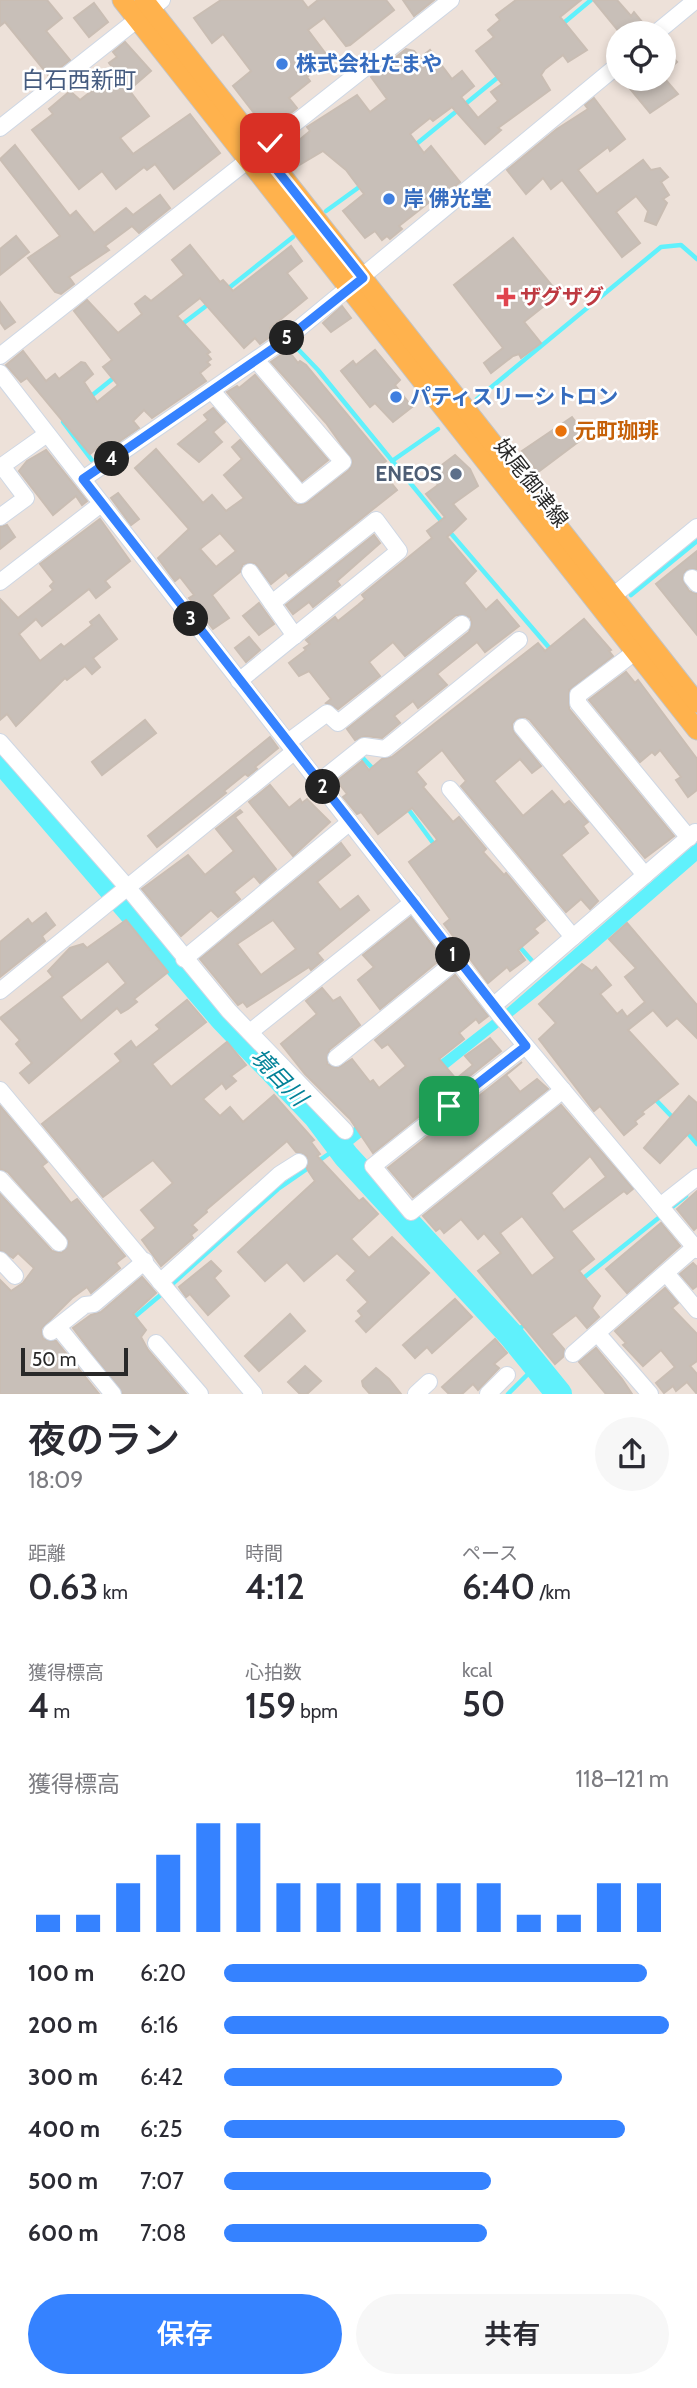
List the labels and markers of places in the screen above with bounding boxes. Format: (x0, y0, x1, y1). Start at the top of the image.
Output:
place label: 株式会社たまや (296, 51, 442, 76)
marker: 株式会社たまや (274, 56, 290, 72)
pin (240, 113, 300, 173)
place label: 岸 佛光堂 (403, 186, 492, 211)
marker: 岸 佛光堂 (381, 191, 397, 207)
place label: ザグザグ (520, 284, 604, 309)
marker: ザグザグ (498, 289, 514, 305)
pin: 5 (270, 320, 304, 356)
place label: パティスリーシトロン (410, 384, 618, 409)
marker: パティスリーシトロン (388, 389, 404, 405)
place label: 元町珈琲 (575, 418, 659, 443)
marker: 元町珈琲 (553, 423, 569, 439)
pin: 4 (94, 442, 130, 476)
place label: ENEOS (375, 461, 442, 486)
marker: ENEOS (448, 466, 464, 482)
pin: 3 (174, 602, 208, 636)
pin: 2 (306, 770, 340, 804)
pin: 1 (435, 937, 470, 972)
pin (419, 1076, 479, 1136)

